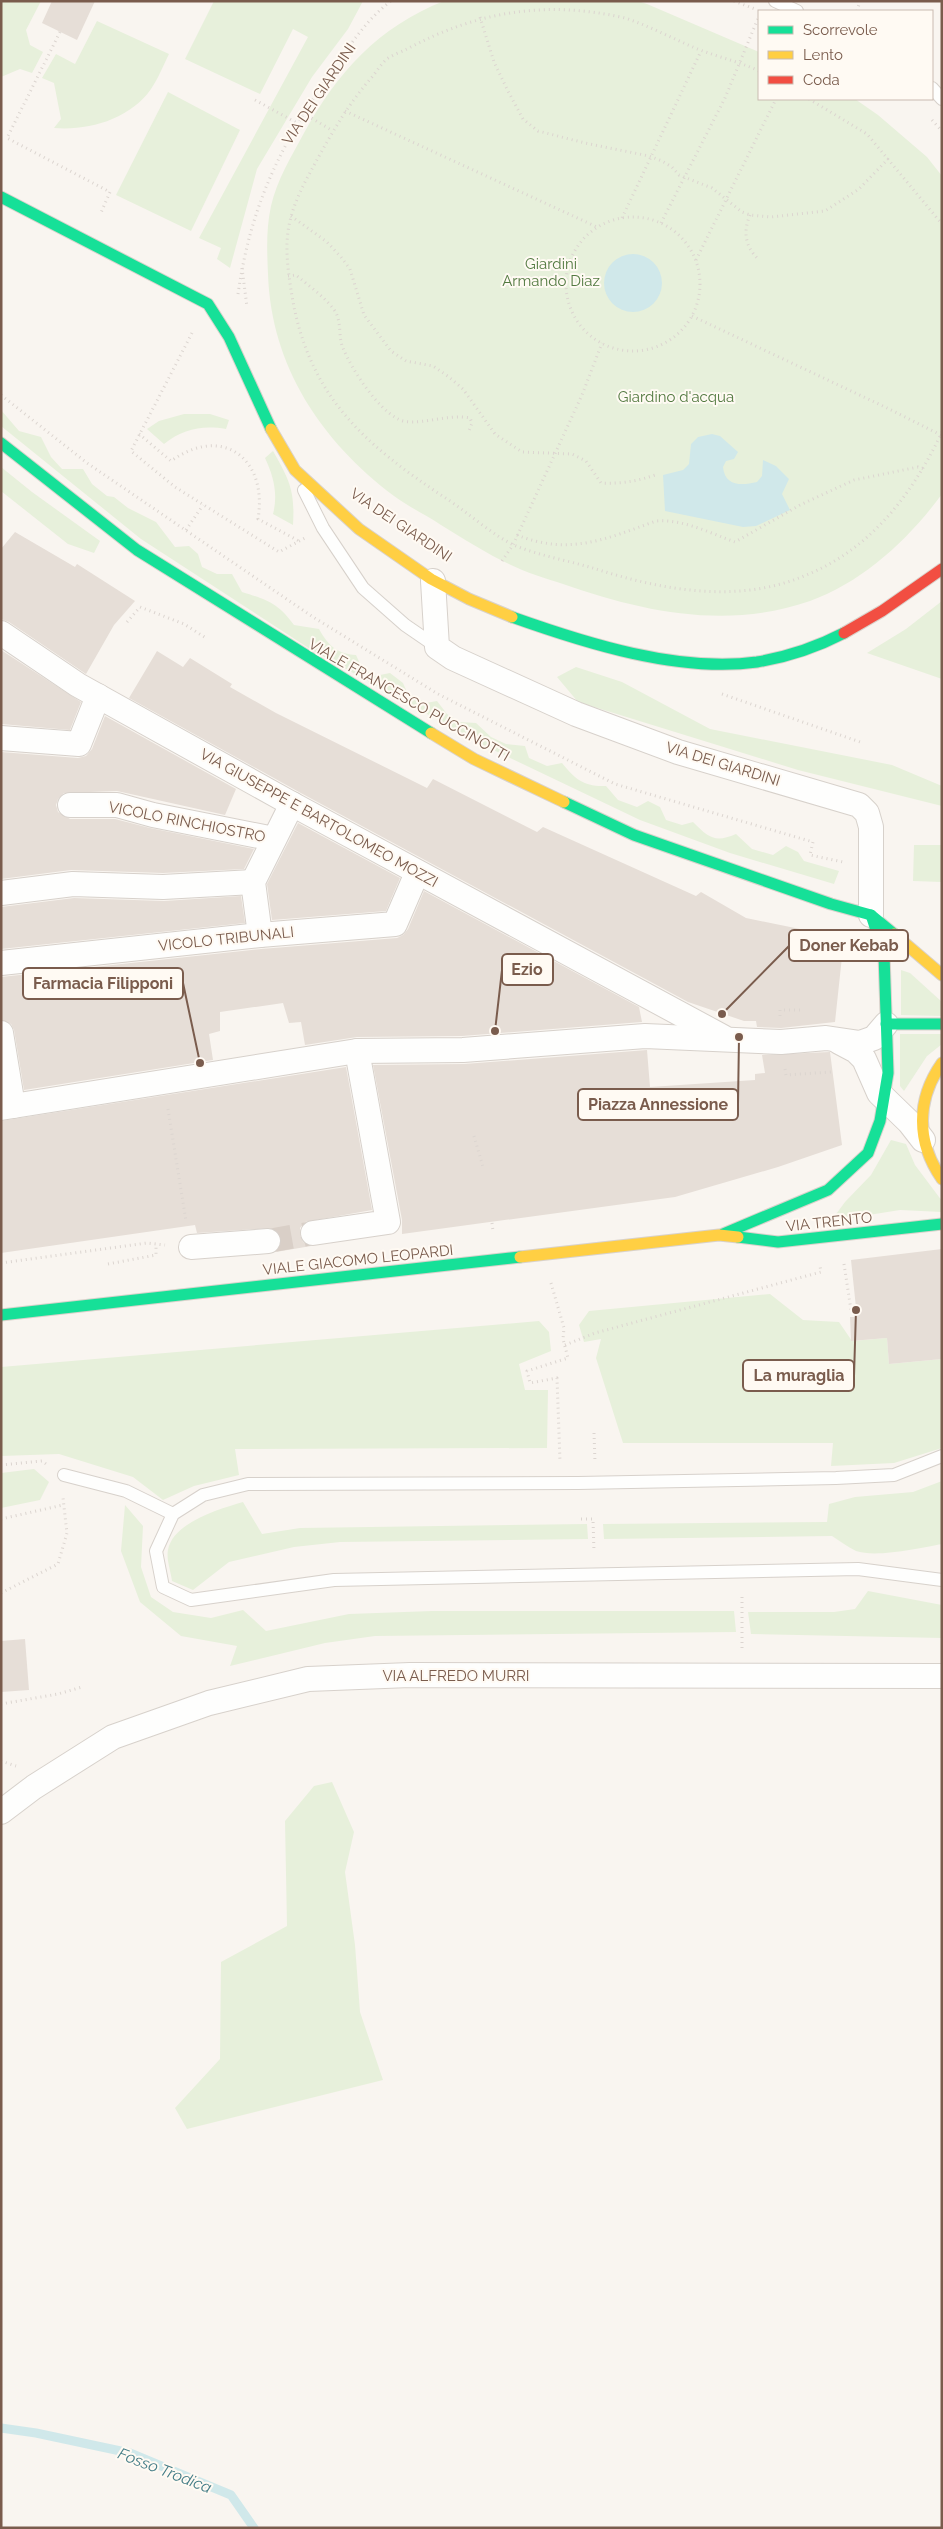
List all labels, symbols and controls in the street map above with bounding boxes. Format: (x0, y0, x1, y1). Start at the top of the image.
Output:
legend (758, 10, 933, 100)
text: Scorrevole (803, 21, 878, 39)
street label: VIA DEI GIARDINI (278, 40, 360, 148)
text: Lento (803, 46, 843, 64)
text: Coda (803, 71, 840, 89)
park label: Giardini Armando Diaz (502, 255, 600, 290)
park label: Giardino d'acqua (618, 388, 734, 406)
street label: VIA DEI GIARDINI (347, 484, 455, 566)
street label: VIALE FRANCESCO PUCCINOTTI (305, 635, 513, 765)
street label: VIA DEI GIARDINI (663, 738, 783, 790)
street label: VIA GIUSEPPE E BARTOLOMEO MOZZI (197, 745, 441, 891)
street label: VICOLO RINCHIOSTRO (107, 798, 267, 846)
street label: VICOLO TRIBUNALI (157, 923, 295, 955)
callout: Doner Kebab (789, 930, 908, 961)
text: Doner Kebab (799, 936, 899, 955)
callout: Ezio (502, 954, 553, 985)
text: Ezio (511, 960, 543, 979)
callout: Farmacia Filipponi (23, 968, 183, 999)
text: Farmacia Filipponi (33, 974, 173, 993)
callout: Piazza Annessione (578, 1089, 738, 1120)
text: Piazza Annessione (588, 1095, 728, 1114)
street label: VIA TRENTO (785, 1209, 873, 1235)
street label: VIALE GIACOMO LEOPARDI (262, 1241, 454, 1279)
callout: La muraglia (743, 1360, 854, 1391)
text: La muraglia (754, 1366, 844, 1385)
street label: VIA ALFREDO MURRI (382, 1667, 530, 1685)
water label: Fosso Trodica (115, 2444, 215, 2497)

